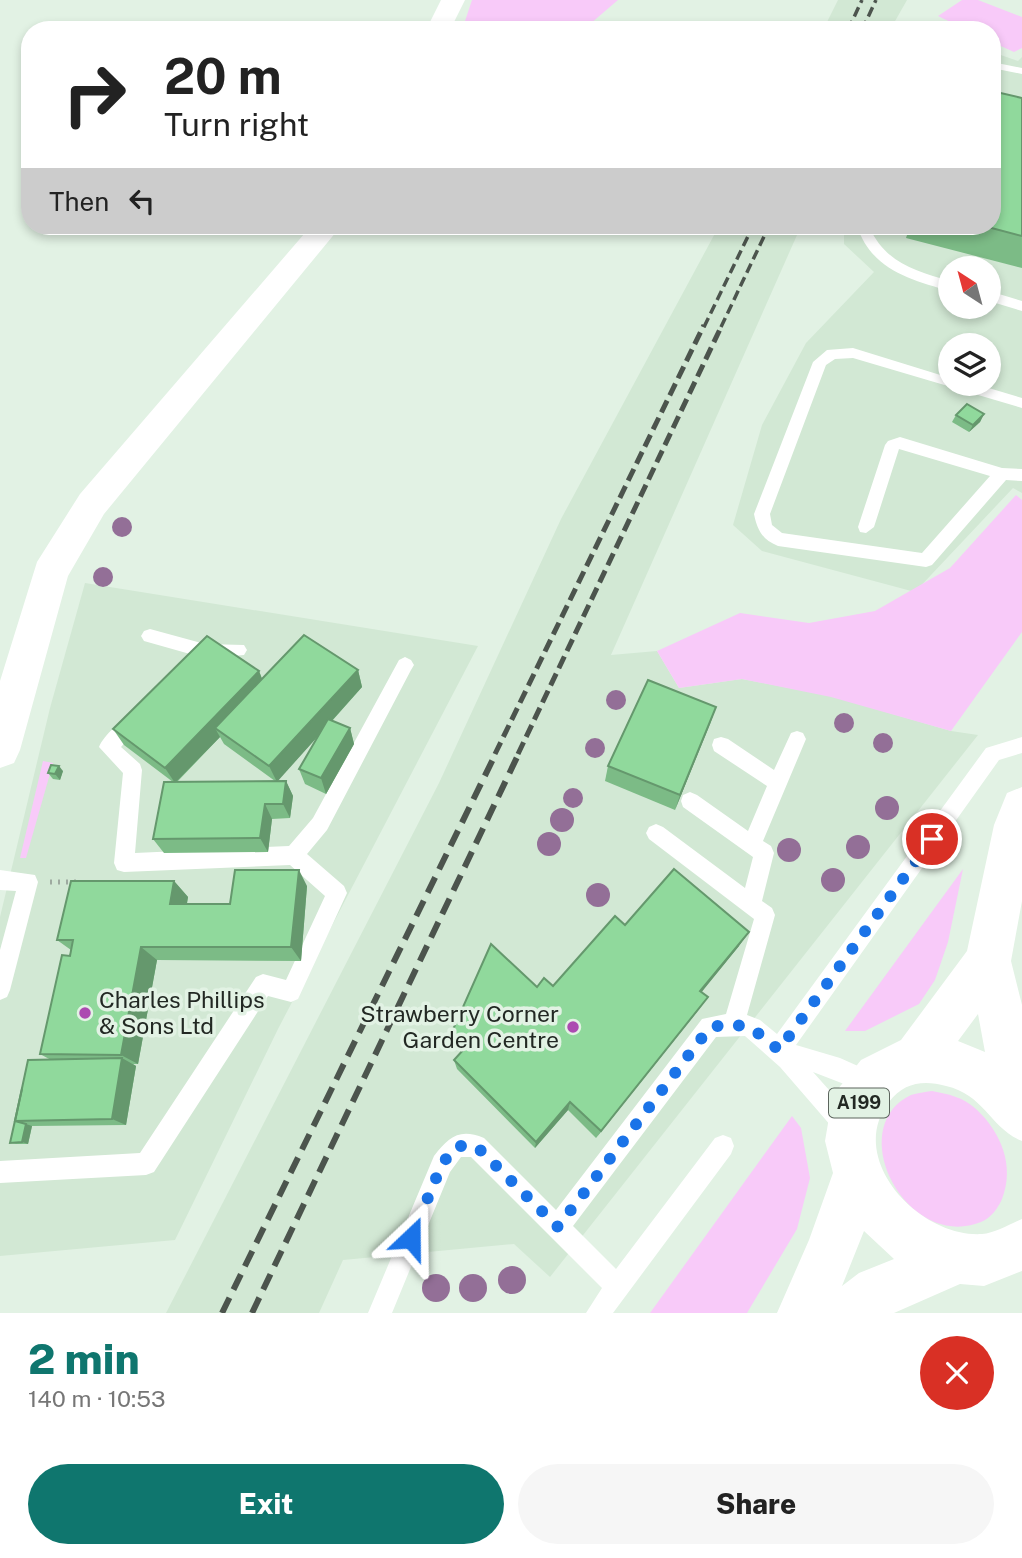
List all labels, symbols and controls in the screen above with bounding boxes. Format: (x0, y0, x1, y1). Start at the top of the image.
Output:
text: 20 m (164, 47, 282, 105)
icon: right (49, 49, 140, 140)
text: Turn right (164, 106, 309, 143)
icon: left (123, 182, 161, 220)
text: Then (49, 186, 109, 217)
north arrow (938, 256, 1001, 318)
map controls (938, 256, 1001, 396)
button: layers (938, 333, 1001, 396)
pin (902, 809, 962, 869)
icon: arrive (913, 820, 951, 858)
place label: Charles Phillips & Sons Ltd (99, 986, 265, 1039)
place label: Strawberry Corner Garden Centre (360, 1000, 559, 1053)
marker: Charles Phillips & Sons Ltd (77, 1005, 93, 1021)
marker: Strawberry Corner Garden Centre (565, 1019, 581, 1035)
road number: A199 (829, 1088, 889, 1118)
position arrow (374, 1201, 448, 1275)
text: 2 min (28, 1334, 140, 1383)
button: close (920, 1336, 994, 1410)
text: 140 m · 10:53 (28, 1385, 166, 1412)
button: Exit (28, 1464, 504, 1544)
button: Share (518, 1464, 994, 1544)

